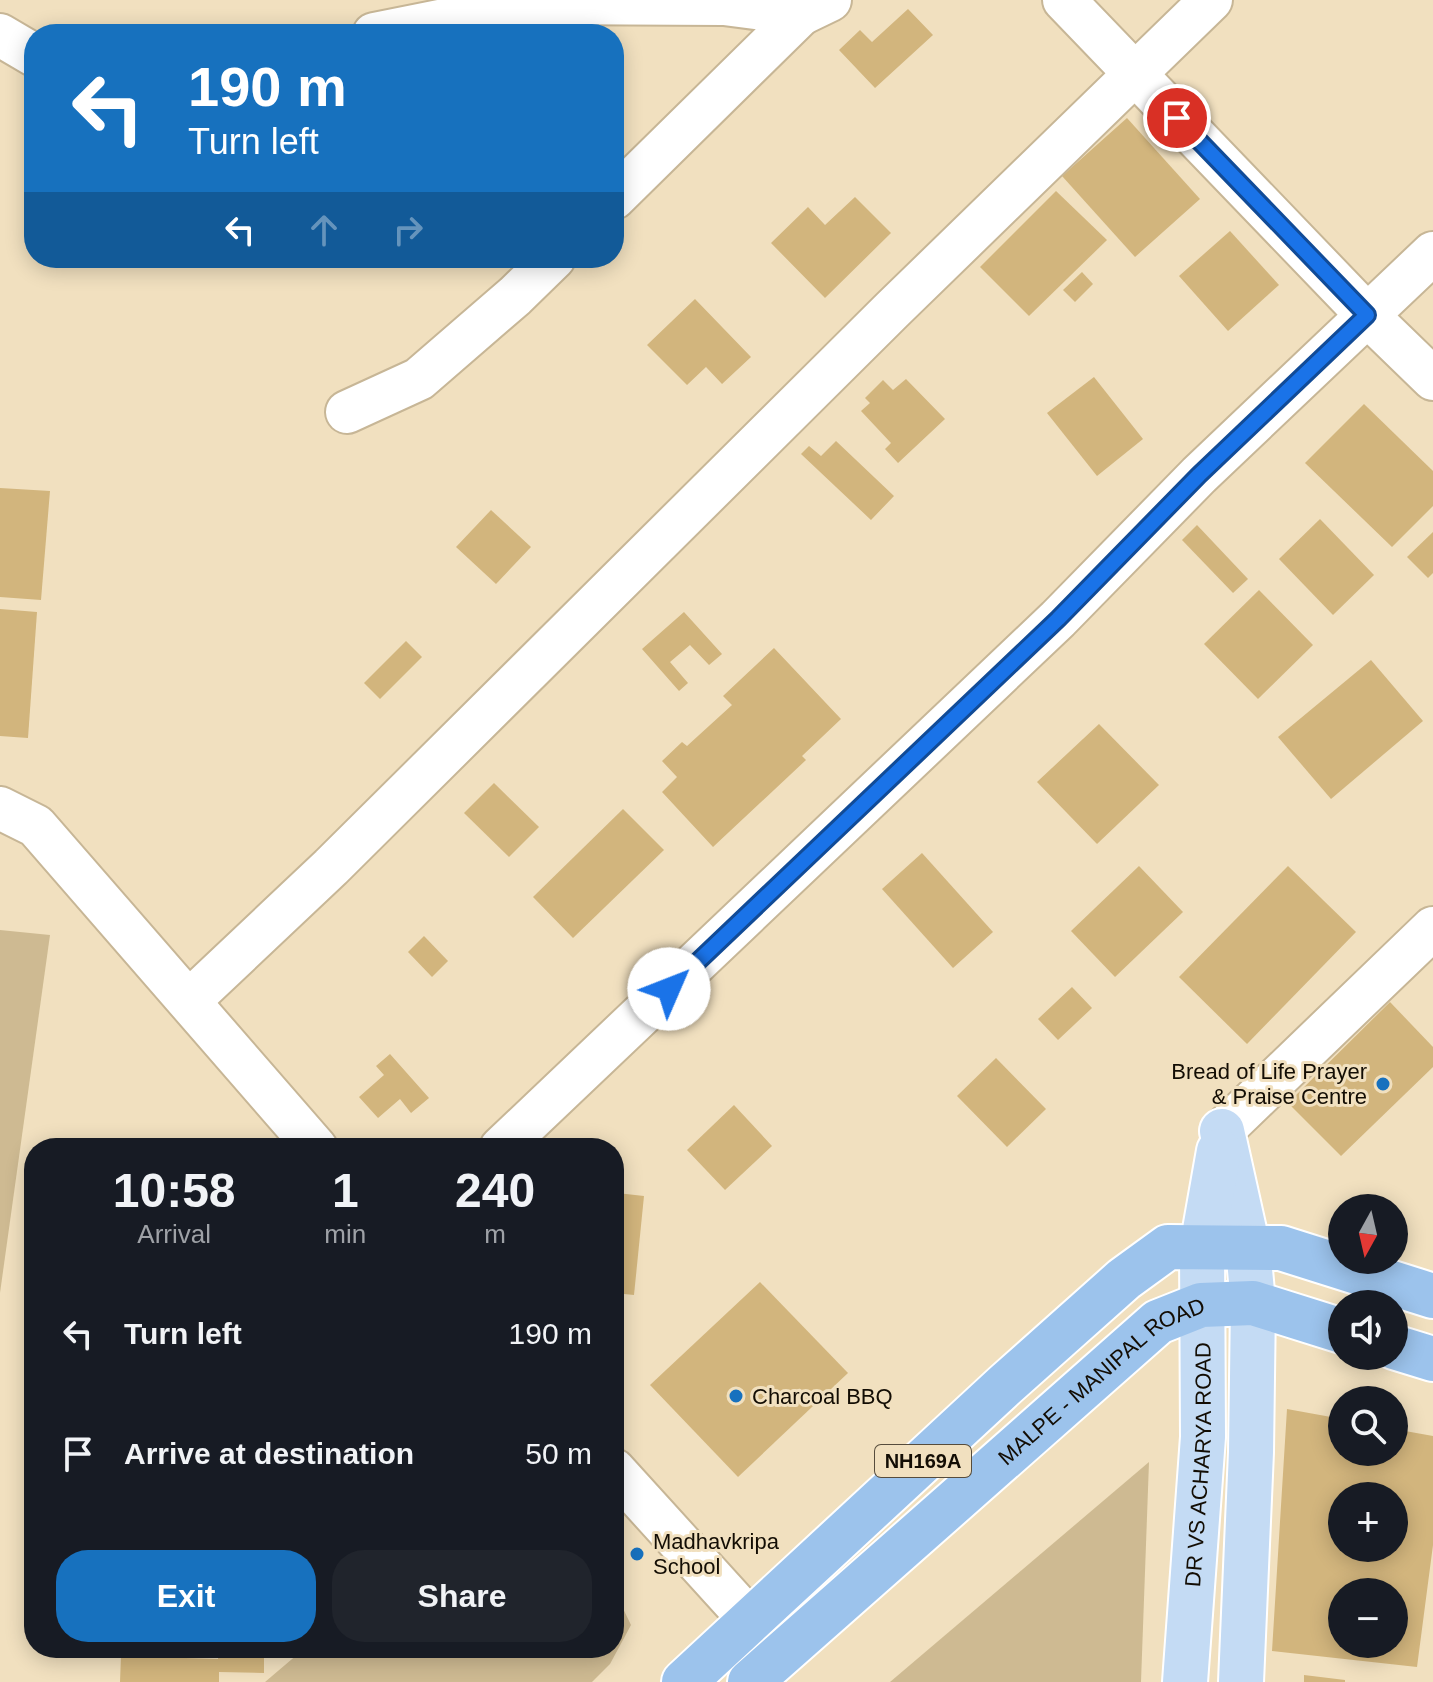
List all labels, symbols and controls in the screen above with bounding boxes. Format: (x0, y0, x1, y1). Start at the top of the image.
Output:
text: 190 m (188, 55, 347, 118)
icon: left (56, 56, 160, 160)
pin (1143, 84, 1211, 152)
icon: arrive (1155, 96, 1199, 140)
text: Turn left (188, 121, 319, 162)
icon: left (218, 208, 262, 252)
icon: ahead (302, 208, 346, 252)
icon: right (386, 208, 430, 252)
position arrow (627, 947, 711, 1031)
place label: Bread of Life Prayer & Praise Centre (1171, 1059, 1367, 1109)
marker: Bread of Life Prayer & Praise Centre (1374, 1075, 1392, 1093)
text: 10:58 (113, 1164, 236, 1217)
text: 1 (332, 1164, 359, 1217)
text: 240 (455, 1164, 535, 1217)
north arrow (1328, 1194, 1408, 1274)
map controls (1328, 1194, 1408, 1658)
text: Arrival (137, 1219, 211, 1249)
text: min (324, 1219, 366, 1249)
text: m (484, 1219, 506, 1249)
button: sound (1328, 1290, 1408, 1370)
street label: MALPE - MANIPAL ROAD (993, 1292, 1208, 1470)
icon: left (56, 1312, 100, 1356)
text: Turn left (124, 1317, 242, 1350)
text: 190 m (509, 1317, 592, 1350)
street label: DR VS ACHARYA ROAD (1180, 1342, 1216, 1588)
place label: Charcoal BBQ (752, 1384, 893, 1409)
button: search (1328, 1386, 1408, 1466)
marker: Charcoal BBQ (727, 1387, 745, 1405)
icon: arrive (56, 1432, 100, 1476)
text: Arrive at destination (124, 1437, 414, 1470)
text: 50 m (525, 1437, 592, 1470)
road number: NH169A (875, 1445, 971, 1477)
button: + (1328, 1482, 1408, 1562)
place label: Madhavkripa School (653, 1529, 780, 1579)
marker: Madhavkripa School (628, 1545, 646, 1563)
button: Exit (56, 1550, 316, 1642)
button: Share (332, 1550, 592, 1642)
button: − (1328, 1578, 1408, 1658)

